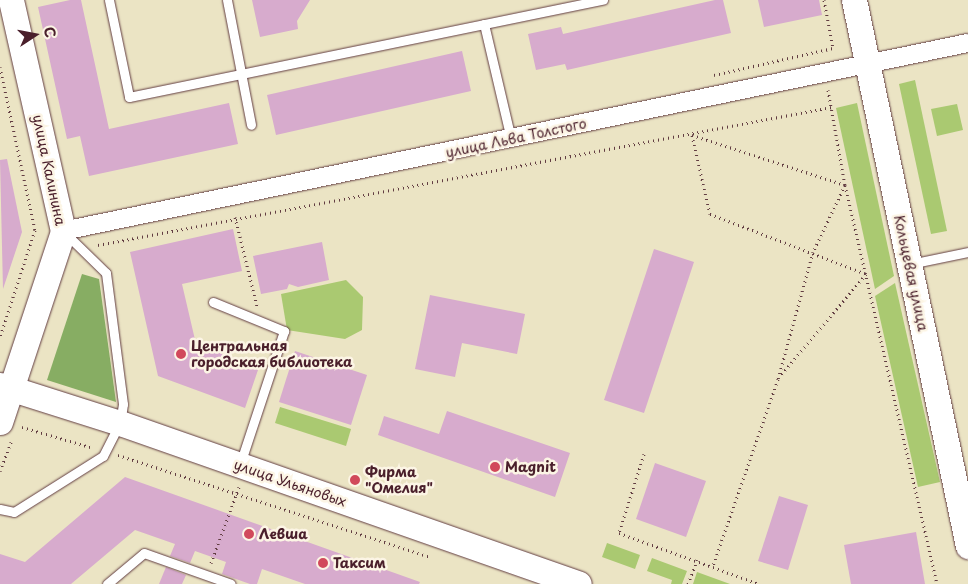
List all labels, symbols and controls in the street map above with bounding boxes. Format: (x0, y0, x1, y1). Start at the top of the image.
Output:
north arrow (10, 10, 60, 60)
text: С (39, 25, 62, 39)
street label: улица Калинина (29, 113, 69, 227)
street label: улица Льва Толстого (444, 115, 588, 161)
street label: Кольцевая улица (890, 213, 932, 333)
place label: Центральная городская библиотека (191, 338, 353, 371)
marker: Центральная городская библиотека (175, 348, 187, 360)
street label: улица Ульяновых (231, 456, 349, 510)
place label: Magnit (505, 459, 556, 475)
marker: Magnit (489, 461, 501, 473)
place label: Фирма "Омелия" (365, 464, 433, 497)
marker: Фирма "Омелия" (349, 474, 361, 486)
place label: Левша (259, 526, 308, 542)
marker: Левша (243, 528, 255, 540)
place label: Таксим (333, 555, 386, 571)
marker: Таксим (317, 557, 329, 569)

